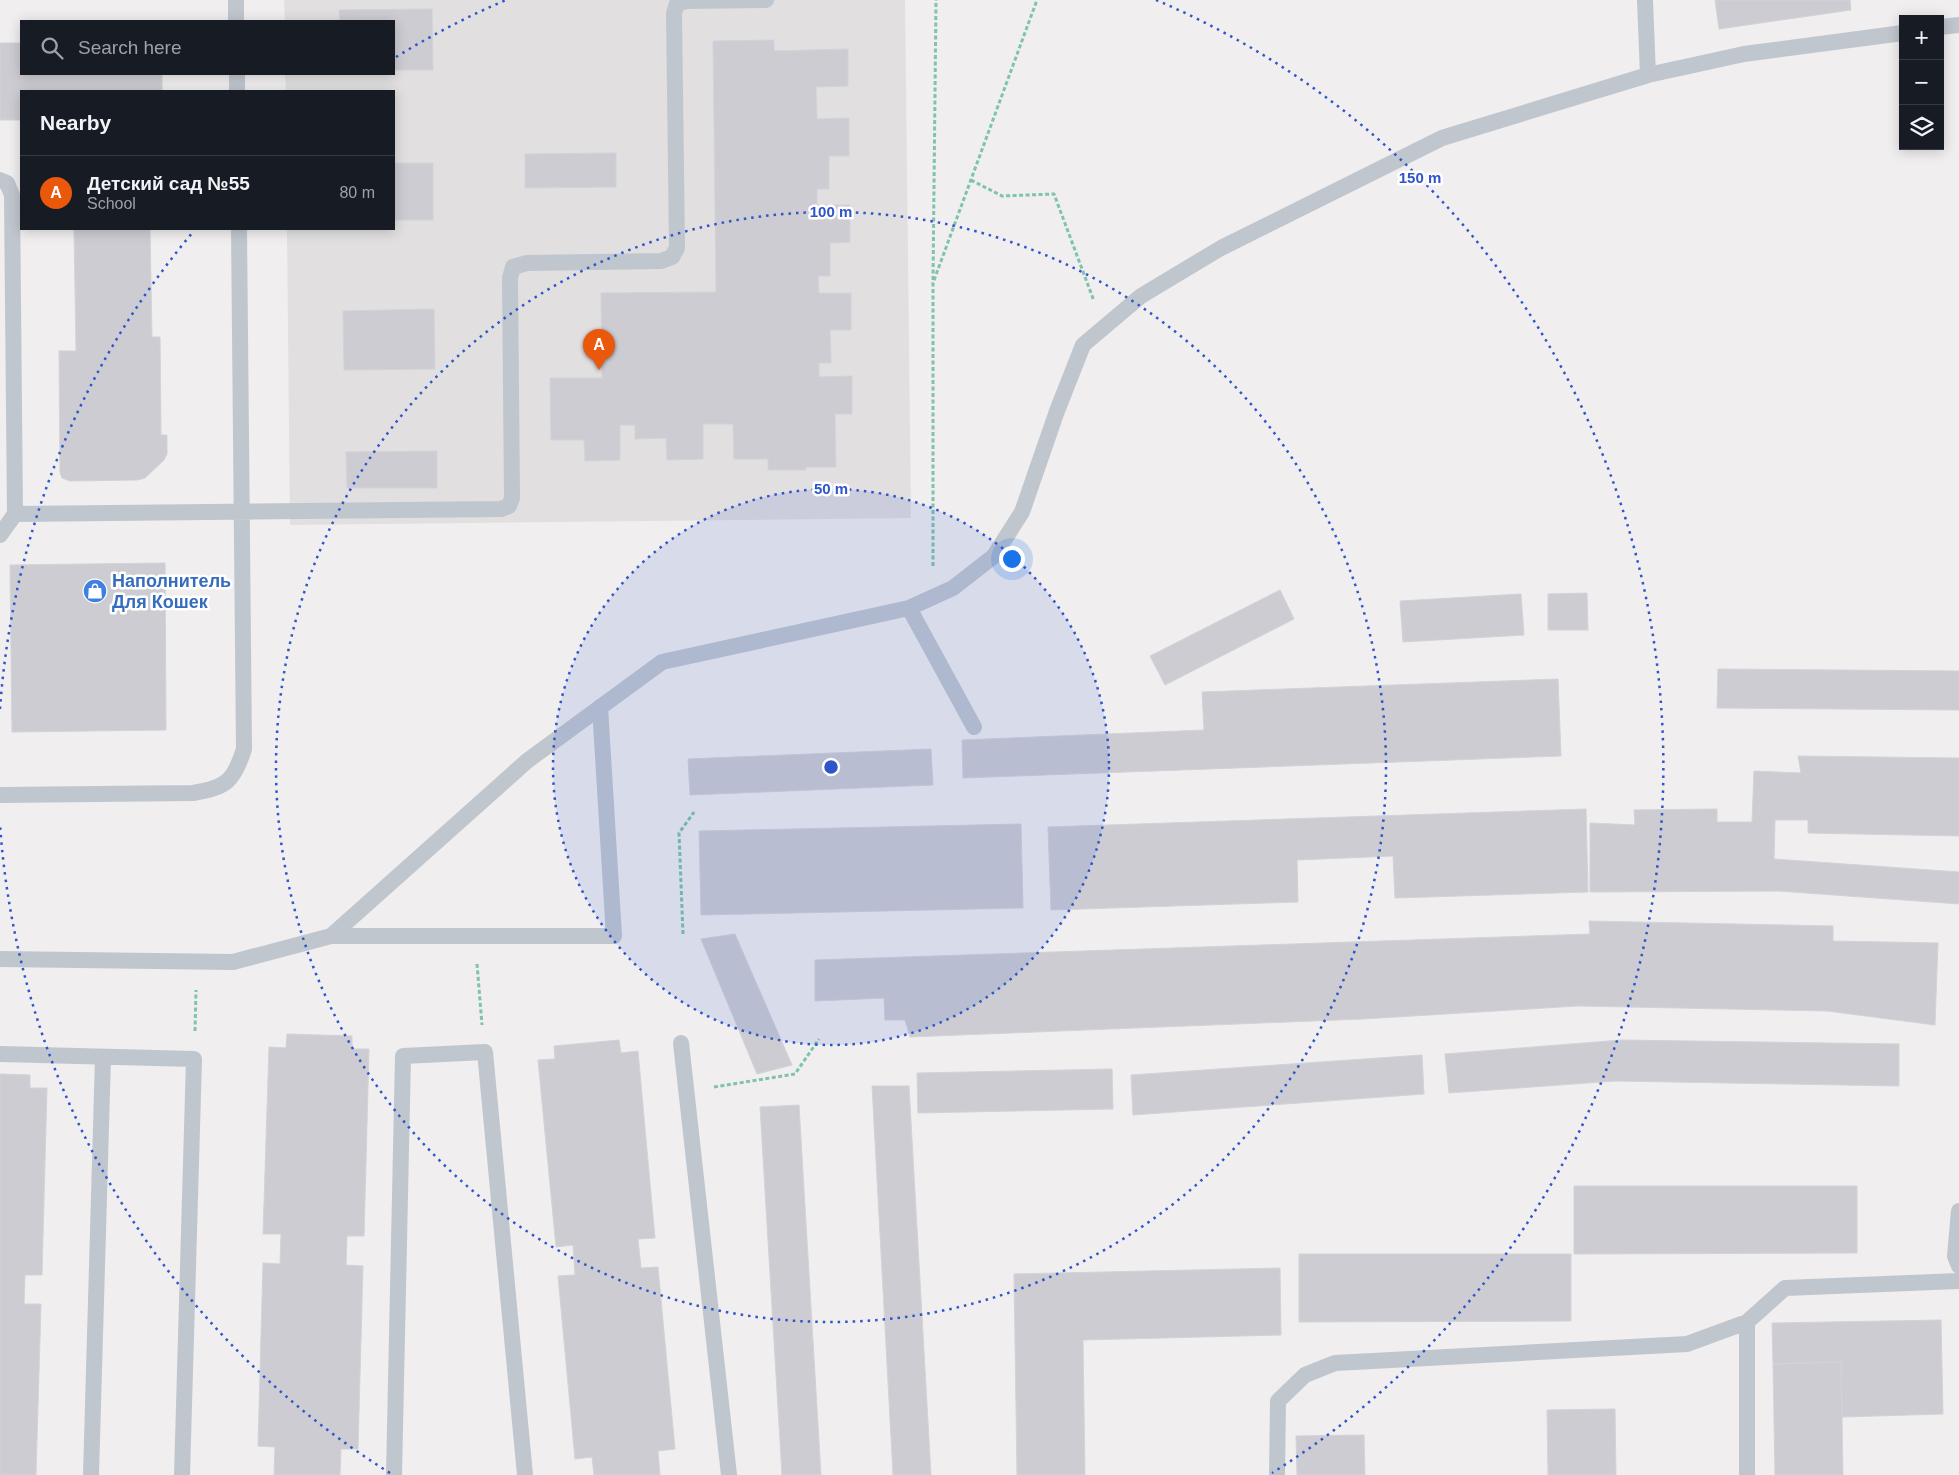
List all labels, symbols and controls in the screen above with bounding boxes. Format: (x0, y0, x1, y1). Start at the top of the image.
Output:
map controls (1899, 15, 1944, 150)
button: + (1899, 15, 1944, 60)
search box (20, 20, 395, 75)
icon: search (38, 34, 66, 62)
text: Search here (78, 37, 182, 58)
button: − (1899, 60, 1944, 105)
button: layers (1899, 105, 1944, 150)
text: Nearby (40, 111, 111, 134)
text: 150 m (1399, 169, 1441, 186)
text: Детский сад №55 (87, 173, 250, 194)
text: A (50, 184, 62, 201)
text: 80 m (339, 184, 375, 201)
text: School (87, 195, 136, 212)
text: 100 m (810, 203, 852, 220)
pin: A (583, 329, 615, 370)
text: 50 m (814, 480, 848, 497)
your location (999, 546, 1025, 572)
place label: Наполнитель Для Кошек (112, 571, 231, 612)
shop icon: Наполнитель Для Кошек (82, 578, 108, 604)
centre of rings (822, 758, 840, 776)

